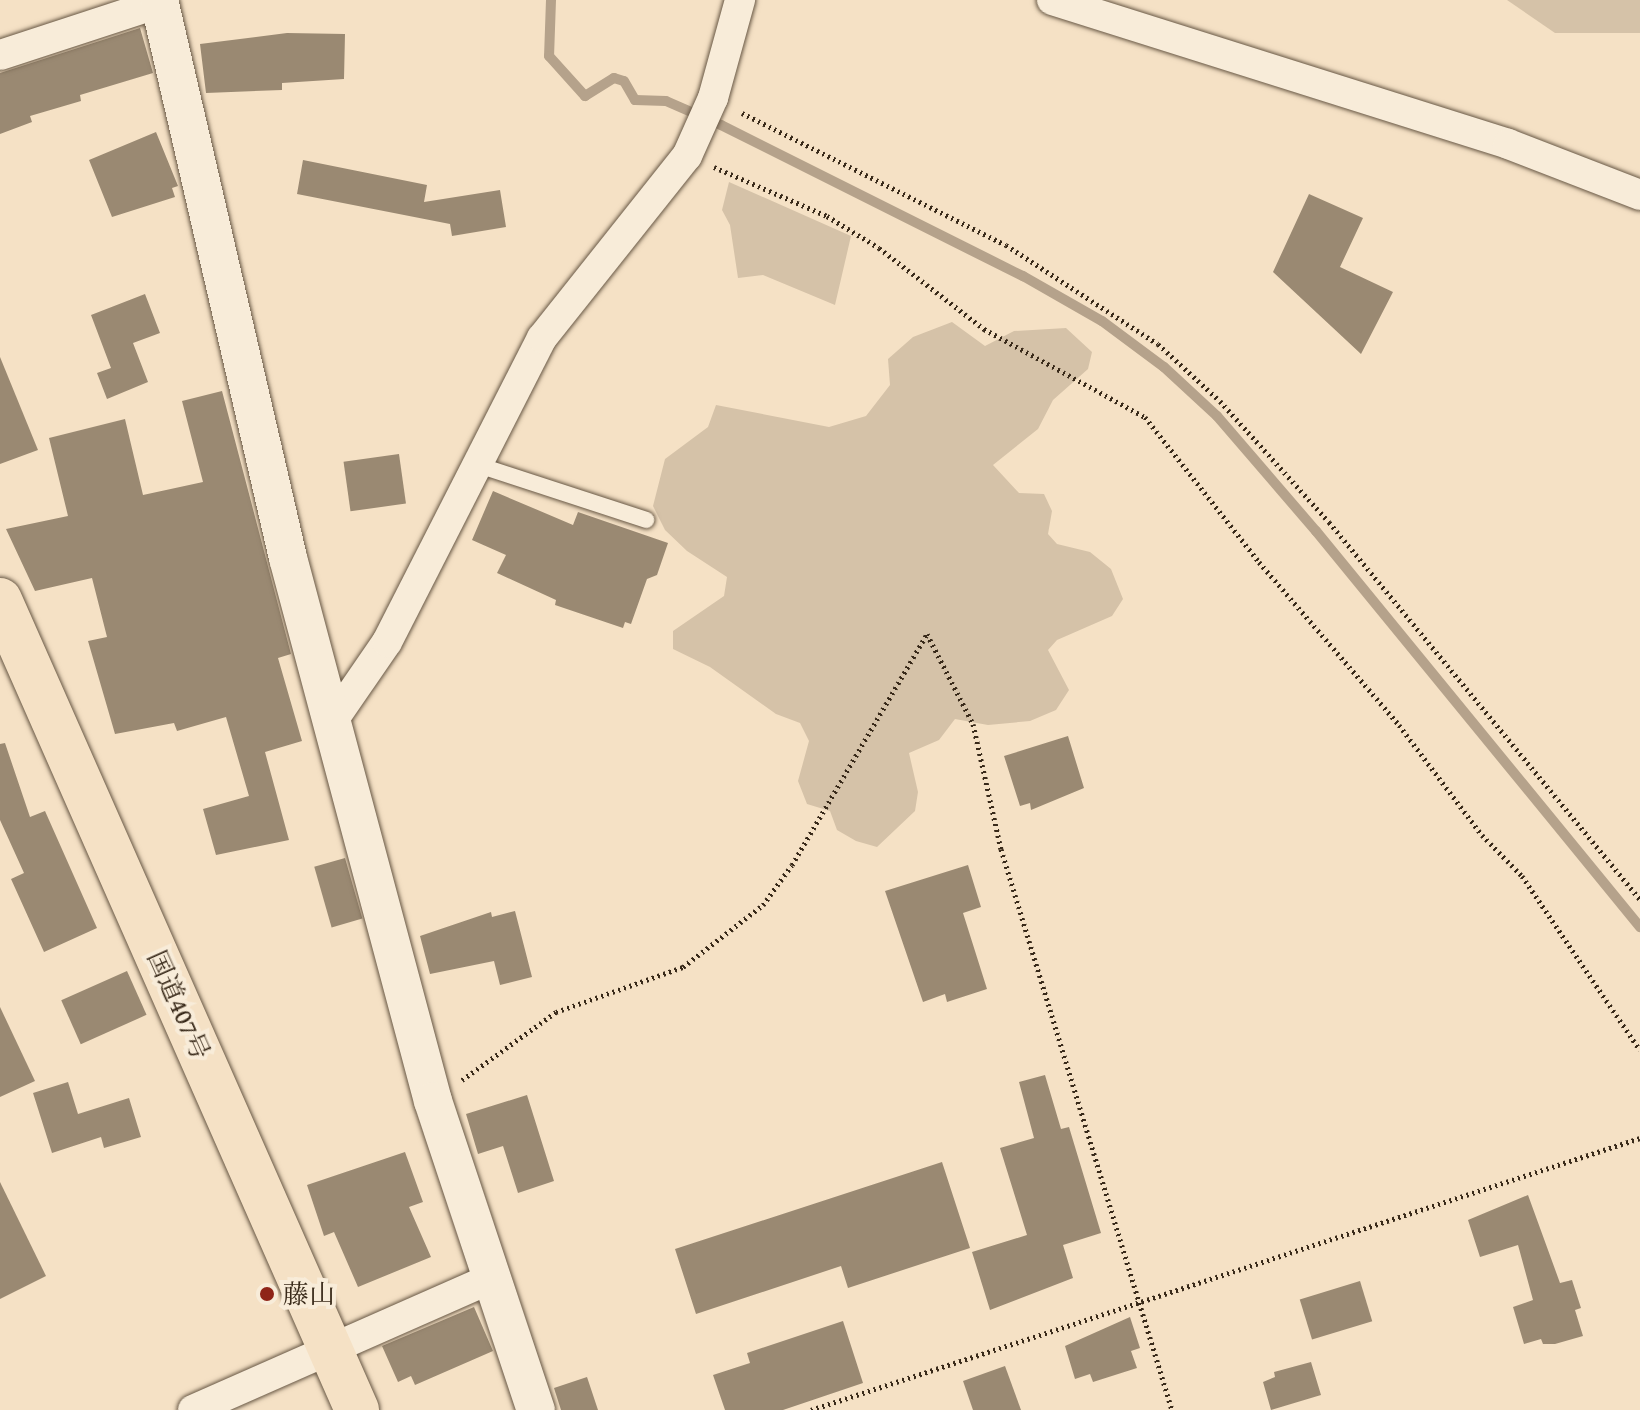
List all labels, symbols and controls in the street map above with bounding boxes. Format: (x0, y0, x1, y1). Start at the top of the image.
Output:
street label: 国道407号 (141, 946, 217, 1064)
place label: 藤山 (283, 1278, 335, 1310)
marker: 藤山 (258, 1285, 276, 1303)

